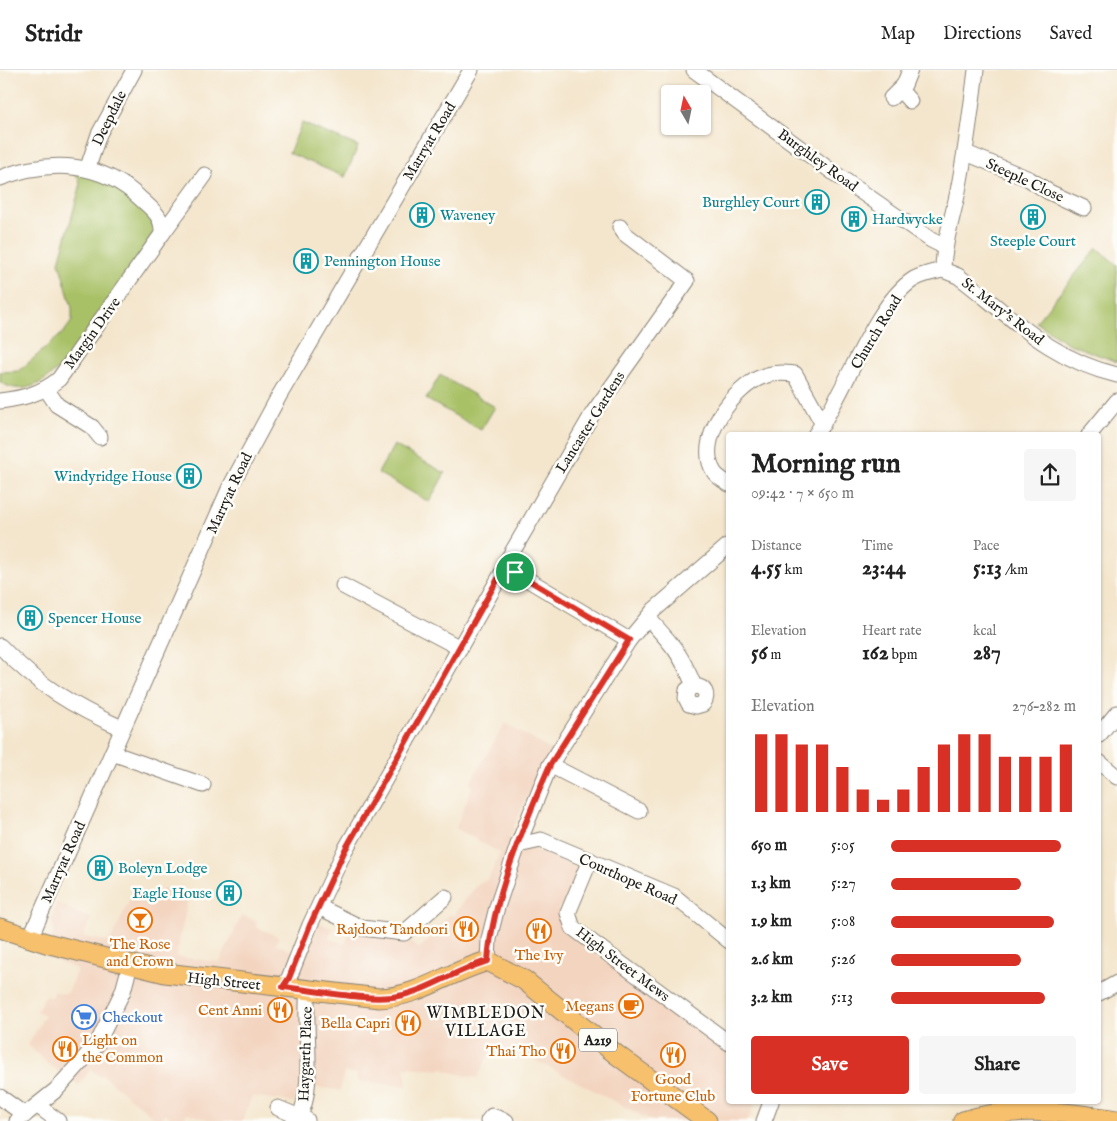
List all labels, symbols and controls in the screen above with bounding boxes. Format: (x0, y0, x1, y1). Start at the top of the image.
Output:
text: Stridr (25, 19, 82, 50)
text: Map (881, 23, 915, 46)
text: Directions (943, 23, 1021, 46)
text: Saved (1049, 23, 1092, 46)
north arrow (661, 85, 711, 135)
map controls (661, 85, 711, 135)
street label: Deepdale (88, 87, 131, 149)
street label: Marryat Road (399, 98, 461, 184)
street label: Burghley Road (774, 125, 862, 197)
street label: Steeple Close (983, 154, 1067, 207)
building icon: Burghley Court (804, 189, 830, 215)
place label: Burghley Court (702, 193, 800, 212)
building icon: Waveney (409, 202, 435, 228)
building icon: Steeple Court (1020, 204, 1046, 230)
place label: Waveney (440, 206, 496, 225)
building icon: Hardwycke (841, 206, 867, 232)
place label: Hardwycke (872, 210, 943, 229)
place label: Steeple Court (990, 232, 1076, 251)
building icon: Pennington House (293, 248, 319, 274)
place label: Pennington House (324, 252, 441, 271)
street label: St. Mary's Road (958, 273, 1048, 350)
street label: Church Road (847, 291, 907, 373)
street label: Margin Drive (60, 293, 125, 373)
street label: Lancaster Gardens (552, 368, 629, 477)
text: Morning run (751, 447, 901, 482)
street label: Marryat Road (202, 449, 257, 537)
button: share (1024, 449, 1076, 501)
building icon: Windyridge House (176, 463, 202, 489)
place label: Windyridge House (54, 467, 172, 486)
text: 09:42 · 7 × 650 m (751, 484, 854, 504)
text: Distance (751, 537, 802, 555)
text: Time (862, 537, 893, 555)
text: Pace (973, 537, 1000, 555)
pin (494, 551, 536, 593)
text: 4.55 (751, 555, 782, 582)
text: 23:44 (862, 555, 906, 582)
text: 5:13 (973, 555, 1002, 582)
icon: arrive (501, 558, 529, 586)
text: km (782, 561, 803, 579)
text: /km (1002, 561, 1028, 579)
building icon: Spencer House (17, 605, 43, 631)
place label: Spencer House (48, 609, 142, 628)
text: Elevation (751, 622, 807, 640)
text: Heart rate (862, 622, 922, 640)
text: kcal (973, 622, 996, 640)
text: 56 (751, 640, 767, 667)
text: 162 (862, 640, 889, 667)
text: 287 (973, 640, 1001, 667)
text: m (767, 646, 781, 664)
text: bpm (889, 646, 917, 664)
text: Elevation (751, 697, 814, 717)
text: 276–282 m (1012, 697, 1076, 717)
street label: Marryat Road (37, 817, 90, 906)
text: 650 m (751, 836, 787, 856)
text: 5:05 (831, 836, 855, 856)
street label: Courthope Road (576, 849, 681, 910)
building icon: Boleyn Lodge (87, 855, 113, 881)
place label: Boleyn Lodge (118, 859, 208, 878)
text: 1.3 km (751, 874, 791, 894)
text: 5:27 (831, 874, 856, 894)
building icon: Eagle House (216, 880, 242, 906)
place label: Eagle House (132, 884, 212, 903)
bar icon: The Rose and Crown (127, 907, 153, 933)
text: 1.9 km (751, 912, 792, 932)
text: 5:08 (831, 912, 855, 932)
restaurant icon: Rajdoot Tandoori (453, 916, 479, 942)
restaurant icon: The Ivy (526, 918, 552, 944)
place label: Rajdoot Tandoori (336, 920, 448, 939)
street label: High Street Mews (572, 923, 673, 1006)
place label: The Rose and Crown (106, 935, 174, 971)
place label: The Ivy (514, 946, 564, 965)
text: 2.6 km (751, 950, 793, 970)
text: 5:26 (831, 950, 855, 970)
street label: High Street (186, 968, 262, 995)
text: 3.2 km (751, 988, 792, 1008)
text: 5:13 (831, 988, 853, 1008)
cafe icon: Megans (618, 993, 644, 1019)
restaurant icon: Cent Anni (267, 997, 293, 1023)
place label: Megans (565, 997, 614, 1016)
place label: Cent Anni (198, 1001, 262, 1020)
supermarket icon: Checkout (71, 1004, 97, 1030)
district label: WIMBLEDON VILLAGE (427, 1004, 545, 1042)
street label: Haygarth Place (294, 1006, 317, 1102)
place label: Checkout (102, 1008, 163, 1027)
restaurant icon: Bella Capri (395, 1010, 421, 1036)
place label: Bella Capri (320, 1014, 390, 1033)
road number: A219 (579, 1028, 617, 1052)
place label: Light on the Common (82, 1031, 163, 1067)
restaurant icon: Light on the Common (52, 1036, 78, 1062)
button: Save (751, 1036, 909, 1094)
button: Share (919, 1036, 1076, 1094)
restaurant icon: Thai Tho (550, 1038, 576, 1064)
place label: Thai Tho (486, 1042, 546, 1061)
restaurant icon: Good Fortune Club (660, 1042, 686, 1068)
place label: Good Fortune Club (631, 1070, 715, 1106)

